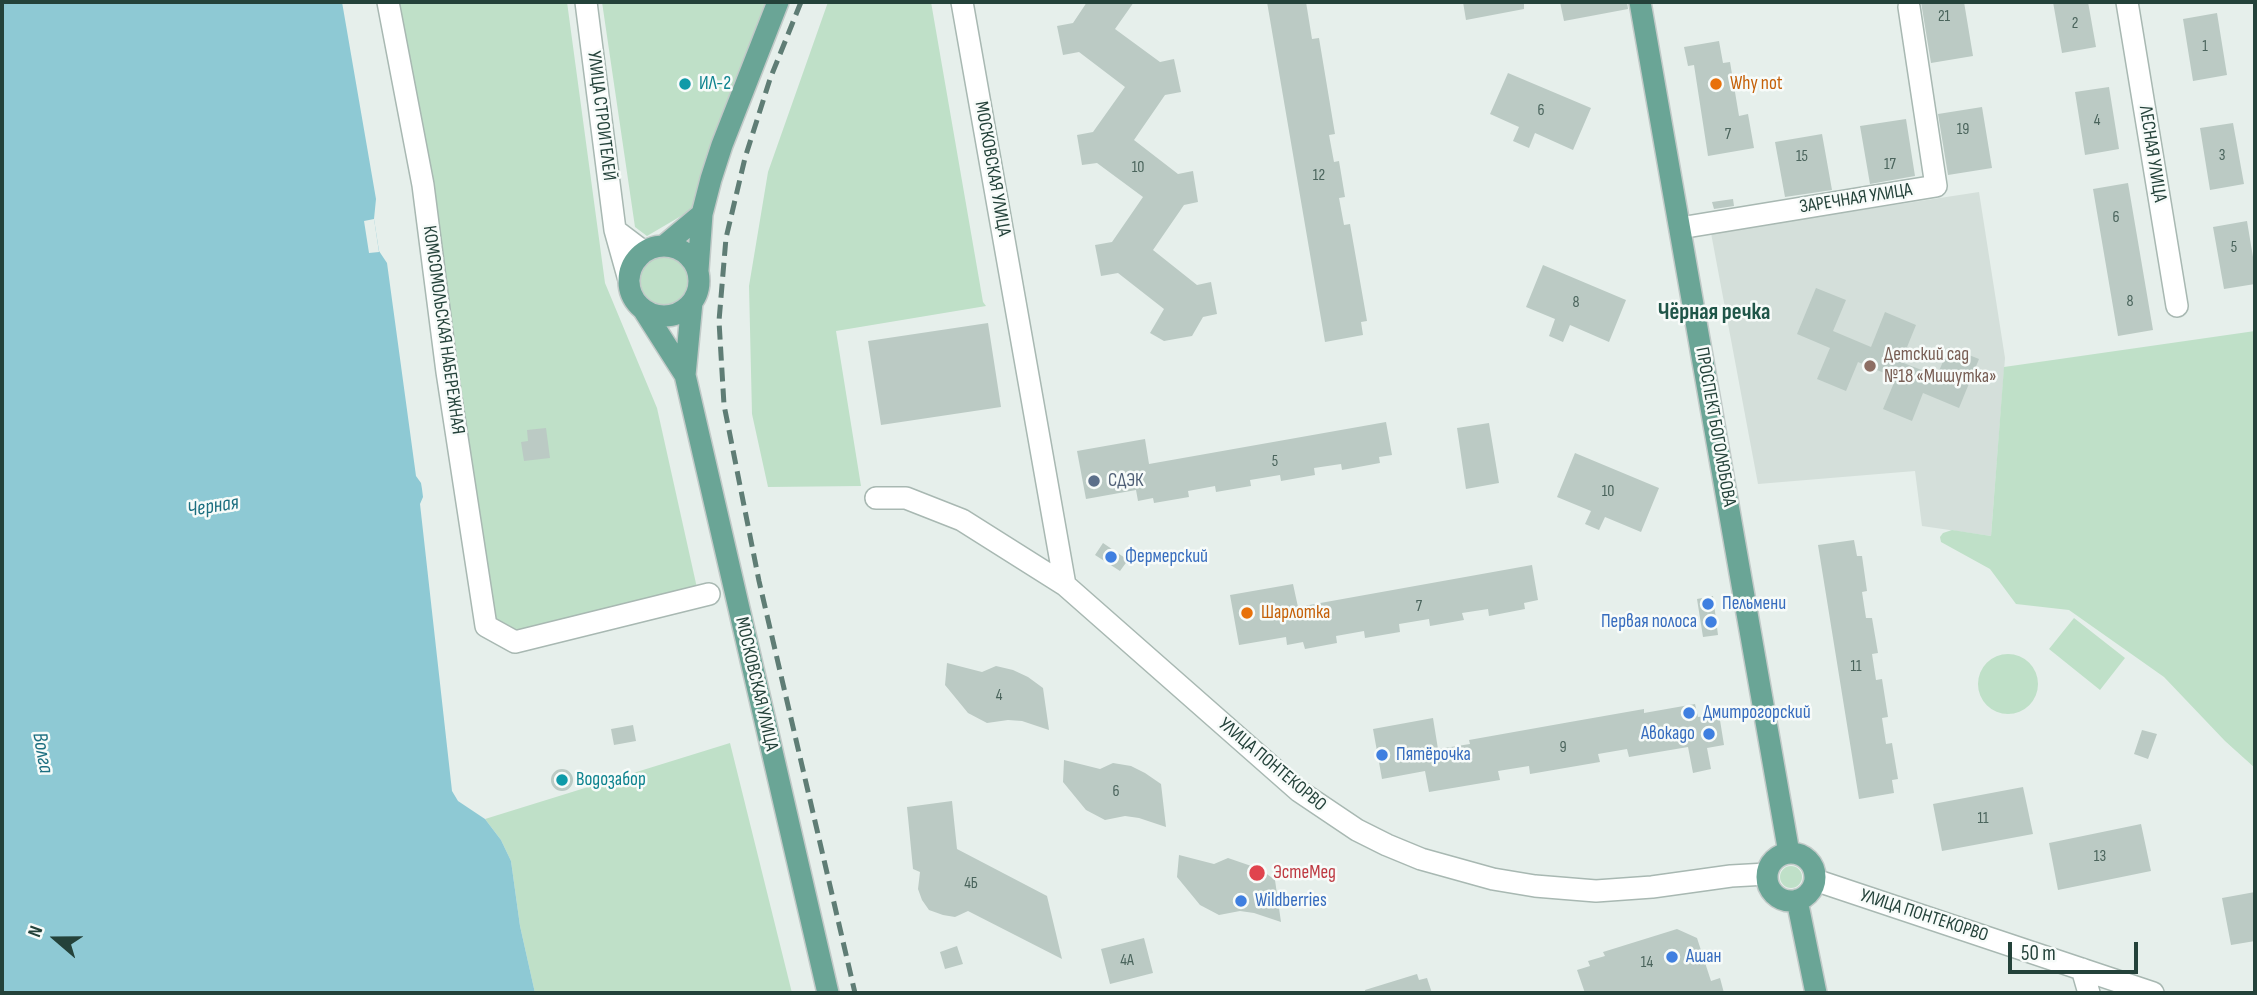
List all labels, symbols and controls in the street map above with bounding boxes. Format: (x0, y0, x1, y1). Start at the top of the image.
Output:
house number: 21 (1938, 7, 1950, 27)
house number: 2 (2072, 14, 2078, 34)
house number: 1 (2202, 37, 2208, 57)
street label: УЛИЦА СТРОИТЕЛЕЙ (582, 50, 620, 182)
place label: ИЛ-2 (699, 73, 731, 95)
place label: Why not (1730, 73, 1783, 95)
marker: ИЛ-2 (677, 76, 693, 92)
marker: Why not (1708, 76, 1724, 92)
street label: МОСКОВСКАЯ УЛИЦА (969, 100, 1015, 238)
house number: 6 (1537, 101, 1545, 121)
street label: ЛЕСНАЯ УЛИЦА (2133, 104, 2171, 204)
house number: 4 (2094, 111, 2100, 131)
house number: 19 (1957, 120, 1969, 140)
house number: 7 (1725, 125, 1731, 145)
house number: 3 (2219, 146, 2225, 166)
house number: 15 (1796, 147, 1808, 167)
house number: 17 (1884, 155, 1896, 175)
house number: 10 (1132, 158, 1144, 178)
house number: 12 (1313, 166, 1325, 186)
street label: ЗАРЕЧНАЯ УЛИЦА (1798, 179, 1914, 219)
house number: 6 (2112, 208, 2120, 228)
street label: КОМСОМОЛЬСКАЯ НАБЕРЕЖНАЯ (417, 224, 469, 436)
house number: 5 (2231, 238, 2237, 258)
house number: 8 (2126, 292, 2134, 312)
house number: 8 (1572, 293, 1580, 313)
district label: Чёрная речка (1658, 299, 1770, 327)
place label: Детский сад №18 «Мишутка» (1884, 344, 1996, 388)
street label: ПРОСПЕКТ БОГОЛЮБОВА (1690, 346, 1740, 508)
marker: Детский сад №18 «Мишутка» (1862, 358, 1878, 374)
house number: 5 (1272, 452, 1278, 472)
place label: СДЭК (1108, 470, 1144, 492)
marker: СДЭК (1086, 473, 1102, 489)
house number: 10 (1602, 482, 1614, 502)
water label: Черная (185, 490, 241, 524)
place label: Фермерский (1125, 546, 1208, 568)
marker: Фермерский (1103, 549, 1119, 565)
place label: Пельмени (1722, 593, 1786, 615)
marker: Пельмени (1700, 596, 1716, 612)
house number: 7 (1416, 597, 1422, 617)
place label: Шарлотка (1261, 602, 1330, 624)
marker: Шарлотка (1239, 605, 1255, 621)
place label: Первая полоса (1601, 611, 1697, 633)
marker: Первая полоса (1703, 614, 1719, 630)
street label: МОСКОВСКАЯ УЛИЦА (730, 615, 782, 753)
house number: 11 (1850, 657, 1862, 677)
house number: 4 (996, 686, 1002, 706)
place label: Дмитрогорский (1703, 702, 1811, 724)
marker: Дмитрогорский (1681, 705, 1697, 721)
street label: УЛИЦА ПОНТЕКОРВО (1214, 713, 1330, 817)
place label: Авокадо (1641, 723, 1695, 745)
marker: Авокадо (1701, 726, 1717, 742)
water label: Волга (26, 731, 58, 775)
house number: 9 (1559, 738, 1567, 758)
place label: Пятёрочка (1396, 744, 1471, 766)
marker: Пятёрочка (1374, 747, 1390, 763)
place label: Водозабор (576, 769, 646, 791)
marker: Водозабор (554, 772, 570, 788)
house number: 6 (1112, 782, 1120, 802)
house number: 11 (1977, 809, 1989, 829)
house number: 13 (2094, 847, 2106, 867)
place label: ЭстеМед (1273, 862, 1336, 884)
marker: ЭстеМед (1247, 863, 1267, 883)
house number: 4Б (964, 874, 978, 894)
street label: УЛИЦА ПОНТЕКОРВО (1857, 885, 1991, 947)
place label: Wildberries (1255, 890, 1327, 912)
marker: Wildberries (1233, 893, 1249, 909)
north arrow (21, 904, 91, 974)
text: N (23, 923, 48, 940)
scale bar (2012, 928, 2142, 972)
text: 50 m (2021, 941, 2056, 966)
place label: Ашан (1686, 946, 1721, 968)
marker: Ашан (1664, 949, 1680, 965)
house number: 4А (1120, 951, 1134, 971)
house number: 14 (1641, 953, 1653, 973)

